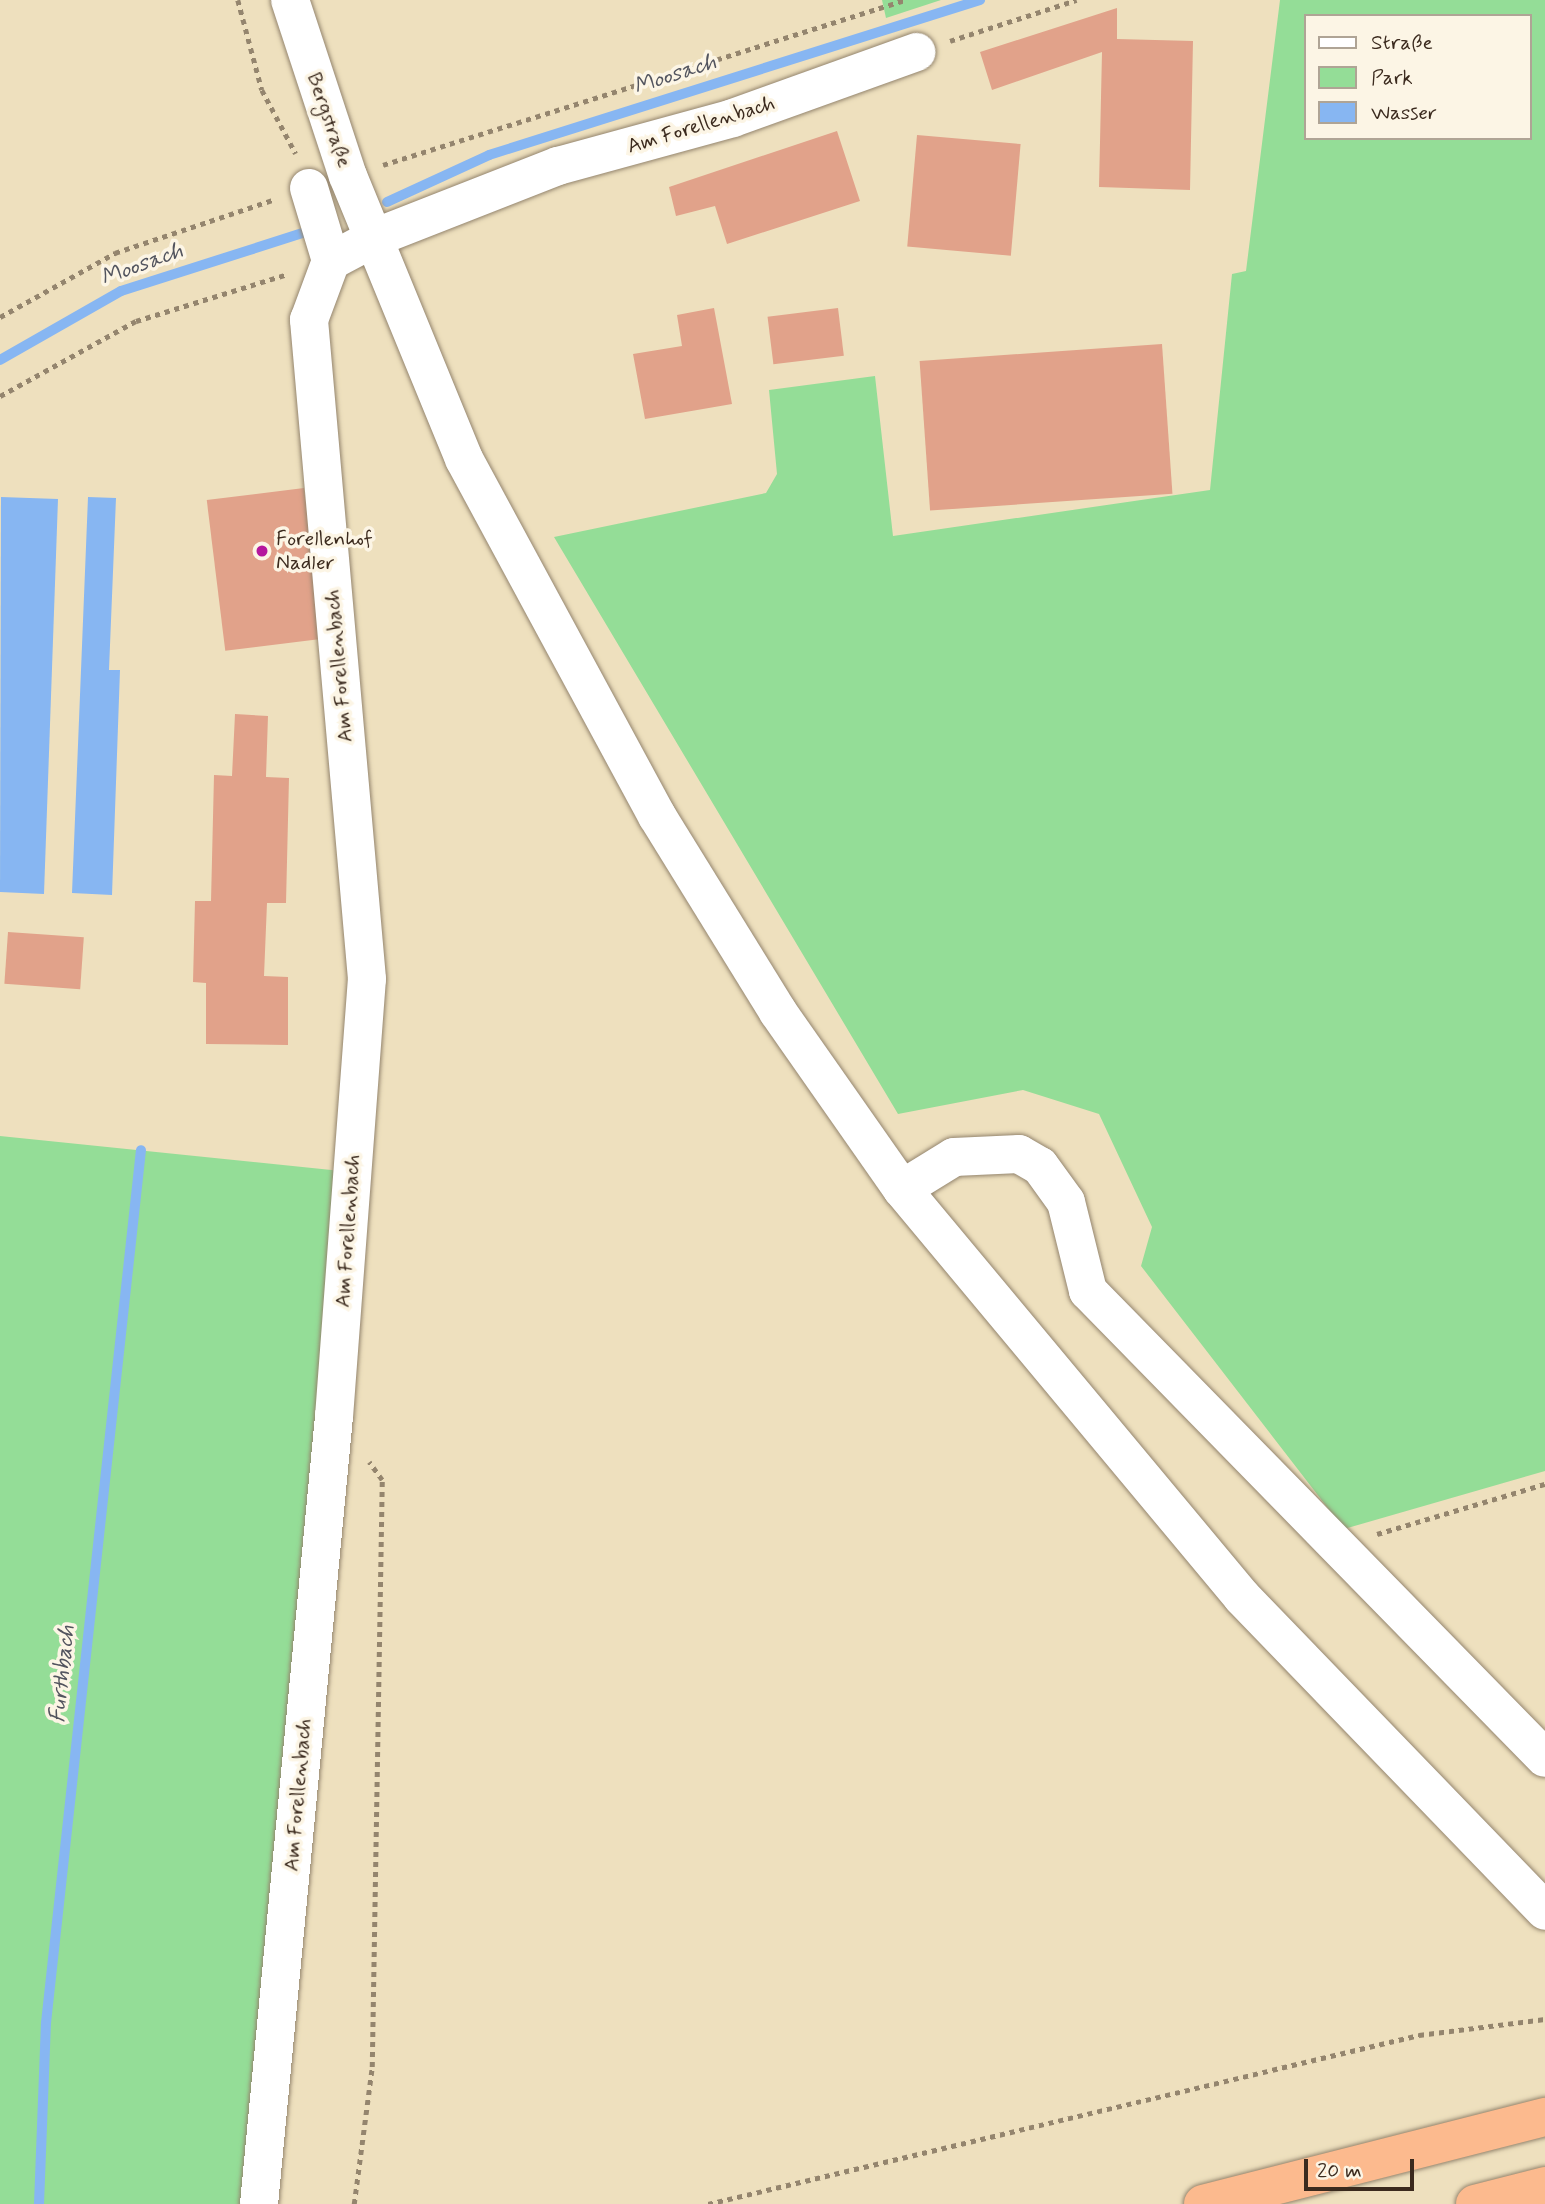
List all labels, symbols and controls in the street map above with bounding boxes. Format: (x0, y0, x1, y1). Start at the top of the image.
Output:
legend (1304, 14, 1531, 140)
text: Straße (1371, 29, 1433, 57)
water label: Moosach (630, 49, 720, 101)
text: Park (1371, 64, 1413, 92)
street label: Bergstraße (301, 69, 357, 171)
street label: Am Forellenbach (626, 91, 776, 159)
text: Wasser (1371, 99, 1437, 127)
water label: Moosach (97, 237, 187, 293)
place label: Forellenhof Nadler (276, 526, 373, 576)
marker: Forellenhof Nadler (254, 543, 270, 559)
street label: Am Forellenbach (320, 591, 358, 741)
street label: Am Forellenbach (330, 1156, 366, 1306)
water label: Furthbach (44, 1624, 82, 1724)
street label: Am Forellenbach (279, 1720, 317, 1870)
scale bar (1307, 2144, 1417, 2188)
text: 20 m (1317, 2157, 1362, 2185)

